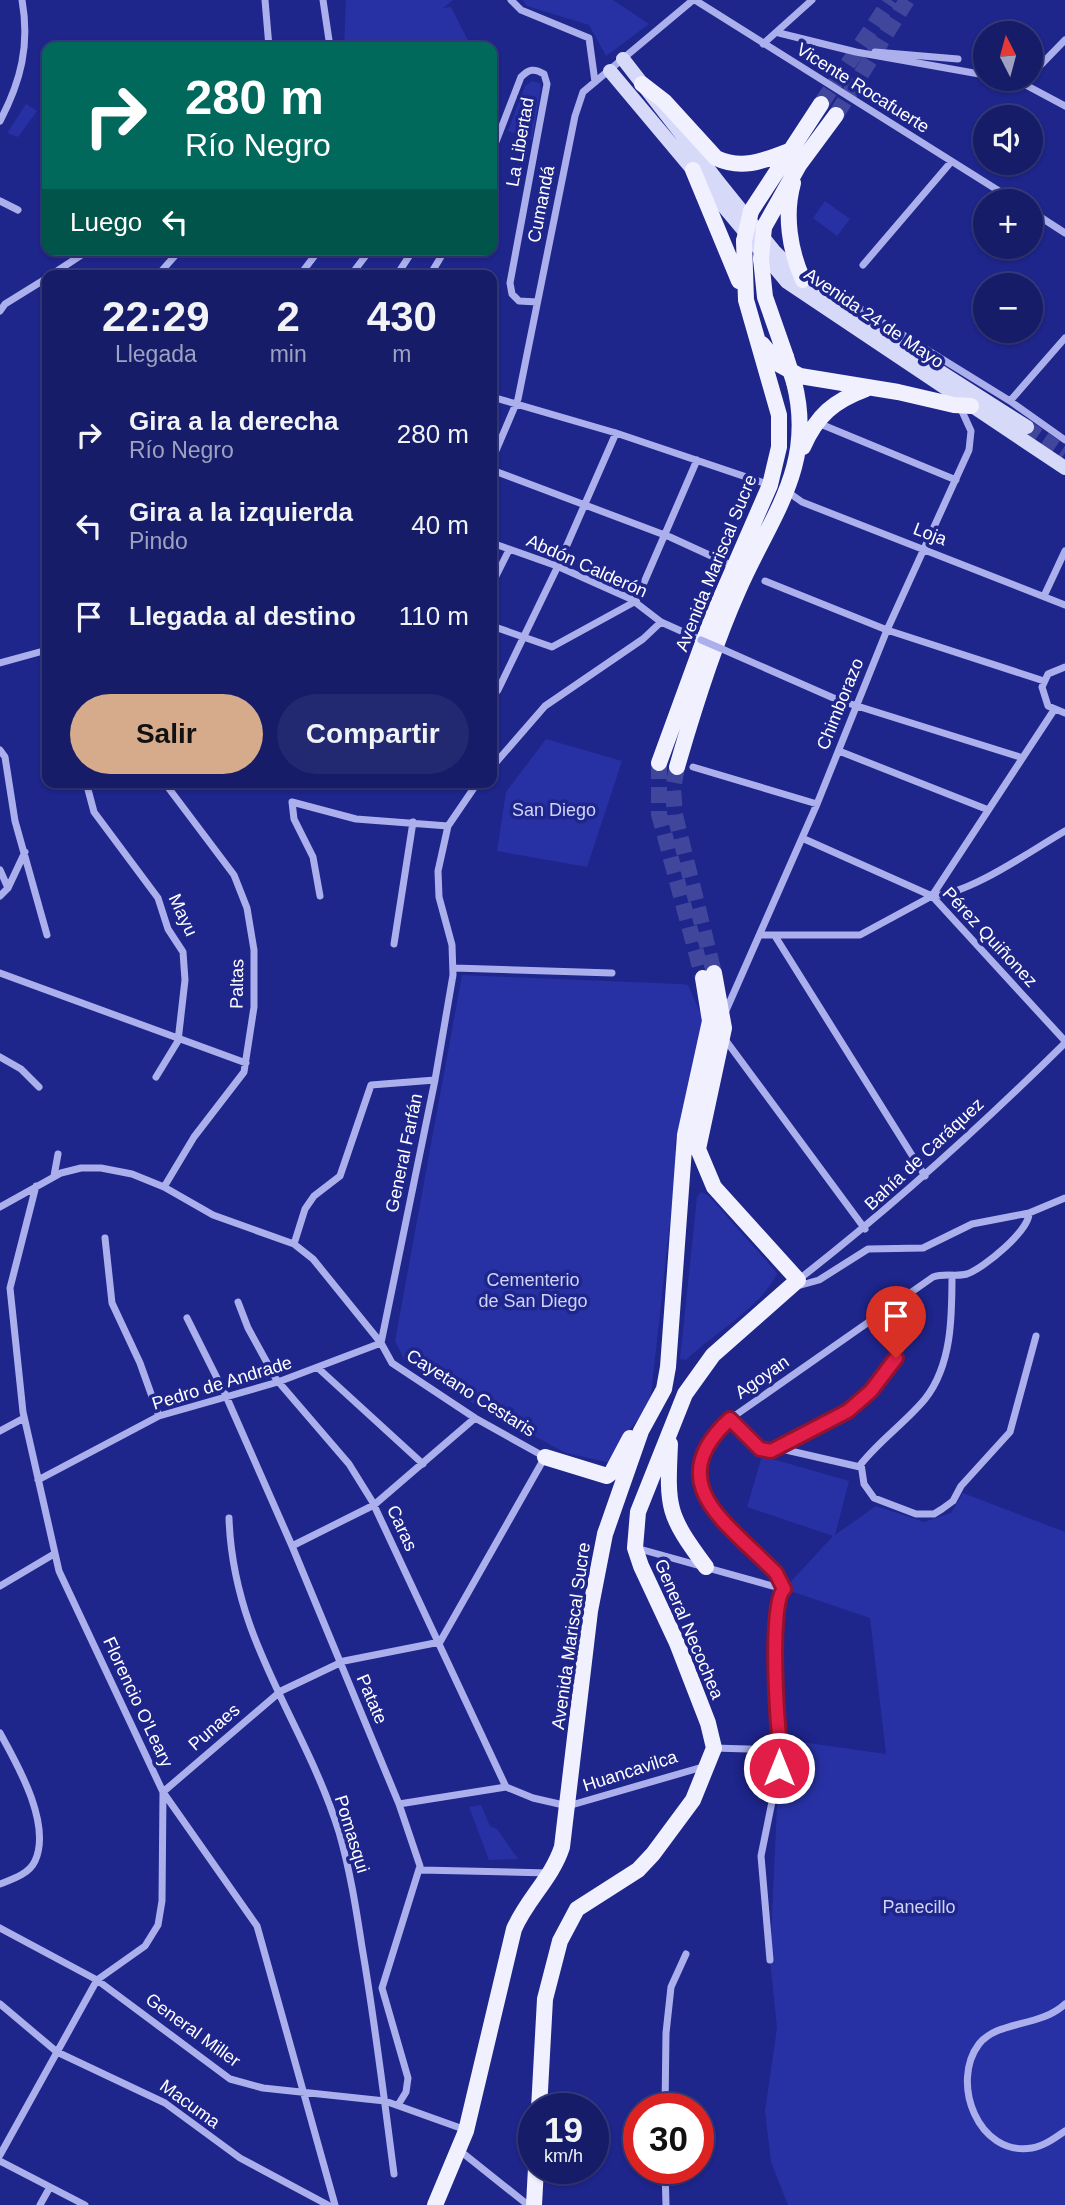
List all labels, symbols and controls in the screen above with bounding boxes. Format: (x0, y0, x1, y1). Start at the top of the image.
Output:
north arrow (973, 21, 1043, 91)
map controls (973, 21, 1043, 343)
street label: Vicente Rocafuerte (793, 39, 933, 137)
icon: right (70, 70, 161, 161)
text: 280 m (185, 70, 324, 124)
street label: La Libertad (502, 96, 538, 188)
button: sound (973, 105, 1043, 175)
text: Río Negro (185, 127, 331, 163)
street label: Cumandá (524, 163, 558, 244)
button: + (973, 189, 1043, 259)
icon: left (156, 203, 194, 241)
text: Luego (70, 207, 142, 237)
street label: Avenida 24 de Mayo (801, 264, 947, 372)
button: − (973, 273, 1043, 343)
text: 22:29 (102, 293, 210, 340)
text: 2 (276, 293, 300, 340)
text: 430 (367, 293, 437, 340)
text: Llegada (115, 341, 197, 367)
text: min (270, 341, 307, 367)
text: m (392, 341, 411, 367)
text: Gira a la derecha (129, 406, 339, 436)
icon: right (70, 416, 108, 454)
text: 280 m (397, 419, 469, 449)
text: Río Negro (129, 437, 234, 463)
street label: Avenida Mariscal Sucre (671, 472, 761, 654)
text: Gira a la izquierda (129, 497, 353, 527)
icon: left (70, 507, 108, 545)
text: 40 m (411, 510, 469, 540)
street label: Loja (911, 519, 950, 550)
text: Pindo (129, 528, 188, 554)
street label: Abdón Calderón (524, 530, 650, 602)
icon: arrive (70, 598, 108, 636)
text: Llegada al destino (129, 601, 356, 631)
text: 110 m (399, 601, 469, 631)
street label: Chimborazo (813, 655, 867, 753)
button: Salir (70, 694, 263, 774)
button: Compartir (277, 694, 469, 774)
park label: San Diego (512, 800, 596, 820)
street label: Pérez Quiñonez (939, 883, 1041, 991)
street label: Mayu (165, 891, 201, 939)
street label: Paltas (227, 959, 247, 1009)
street label: General Farfán (382, 1092, 426, 1214)
street label: Bahía de Caráquez (860, 1094, 988, 1214)
park label: Cementerio de San Diego (478, 1270, 588, 1311)
pin (866, 1286, 926, 1358)
icon: arrive (877, 1297, 915, 1335)
street label: Cayetano Cestaris (403, 1345, 539, 1441)
street label: Agoyan (731, 1351, 793, 1403)
street label: Pedro de Andrade (150, 1352, 294, 1414)
street label: Caras (383, 1502, 421, 1554)
street label: Avenida Mariscal Sucre (548, 1541, 594, 1731)
street label: General Necochea (650, 1556, 728, 1703)
street label: Florencio O'Leary (99, 1634, 177, 1770)
street label: Patate (353, 1671, 391, 1727)
street label: Punaes (184, 1699, 244, 1755)
position arrow (742, 1731, 816, 1805)
street label: Huancavilca (580, 1746, 681, 1796)
street label: Pomasqui (331, 1793, 373, 1875)
park label: Panecillo (882, 1897, 956, 1917)
street label: General Miller (142, 1989, 244, 2071)
street label: Macuma (156, 2076, 225, 2133)
speed limit sign: 30 (623, 2093, 714, 2184)
text: 19 (544, 2110, 583, 2149)
text: km/h (544, 2146, 583, 2166)

